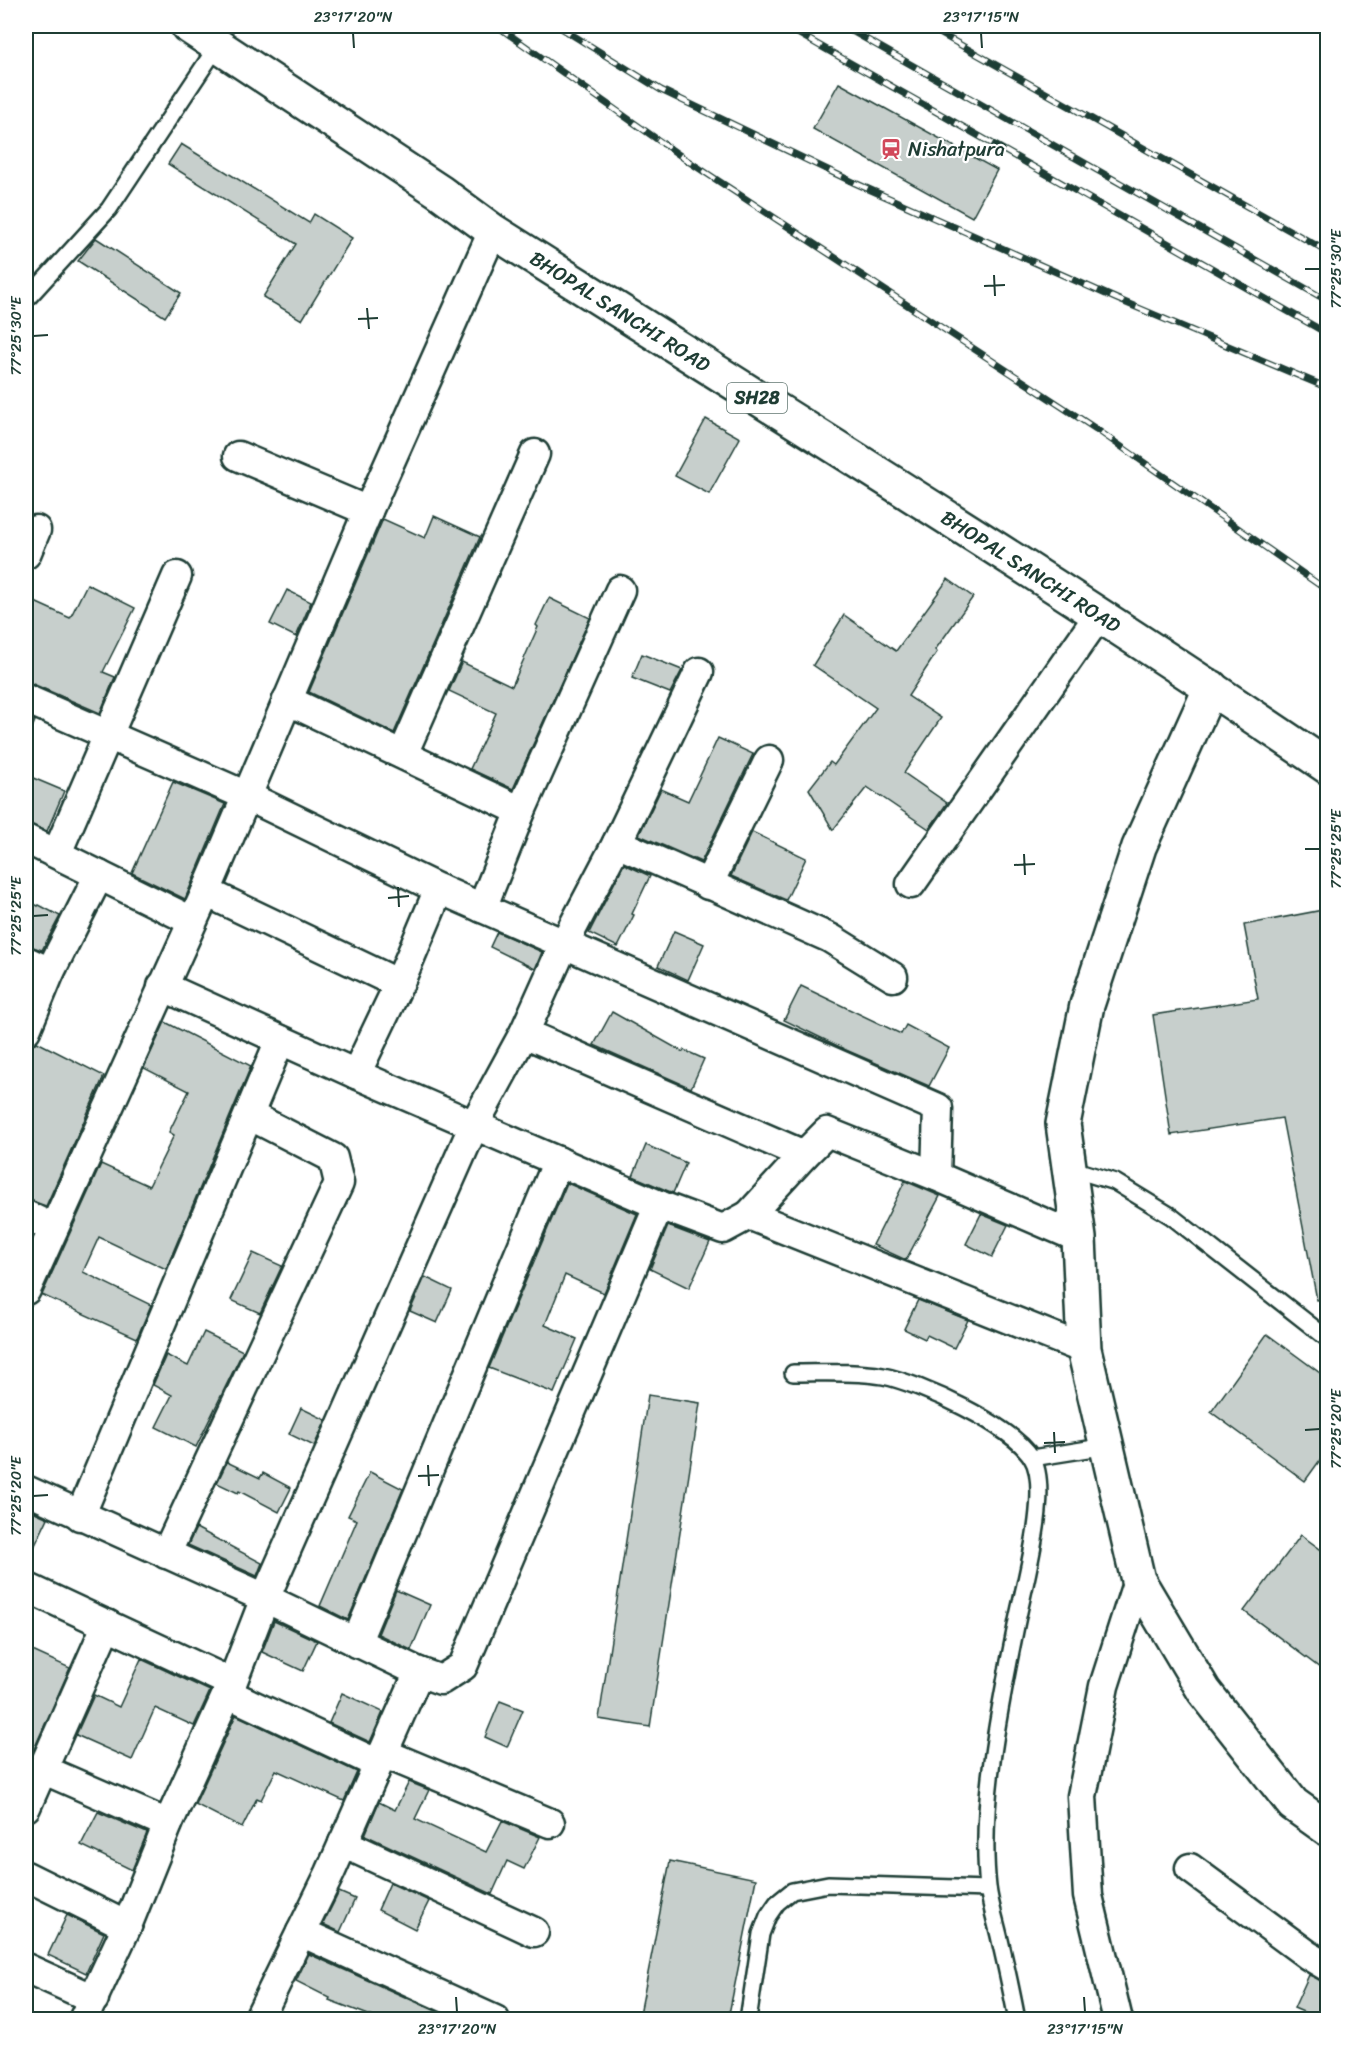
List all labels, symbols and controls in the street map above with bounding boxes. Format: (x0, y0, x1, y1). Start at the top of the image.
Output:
text: 23°17'20"N (314, 4, 393, 30)
text: 23°17'15"N (943, 4, 1020, 30)
place label: Nishatpura (908, 132, 1005, 167)
station icon: Nishatpura (879, 137, 903, 161)
text: 77°25'30"E (1323, 228, 1349, 309)
street label: BHOPAL SANCHI ROAD (523, 241, 717, 382)
text: 77°25'30"E (3, 295, 29, 376)
road number: SH28 (727, 383, 787, 413)
street label: BHOPAL SANCHI ROAD (934, 501, 1128, 643)
text: 77°25'25"E (1323, 808, 1349, 889)
text: 77°25'25"E (3, 875, 29, 956)
text: 77°25'20"E (1323, 1388, 1349, 1469)
text: 77°25'20"E (3, 1455, 29, 1536)
text: 23°17'20"N (418, 2016, 497, 2042)
text: 23°17'15"N (1047, 2016, 1124, 2042)

